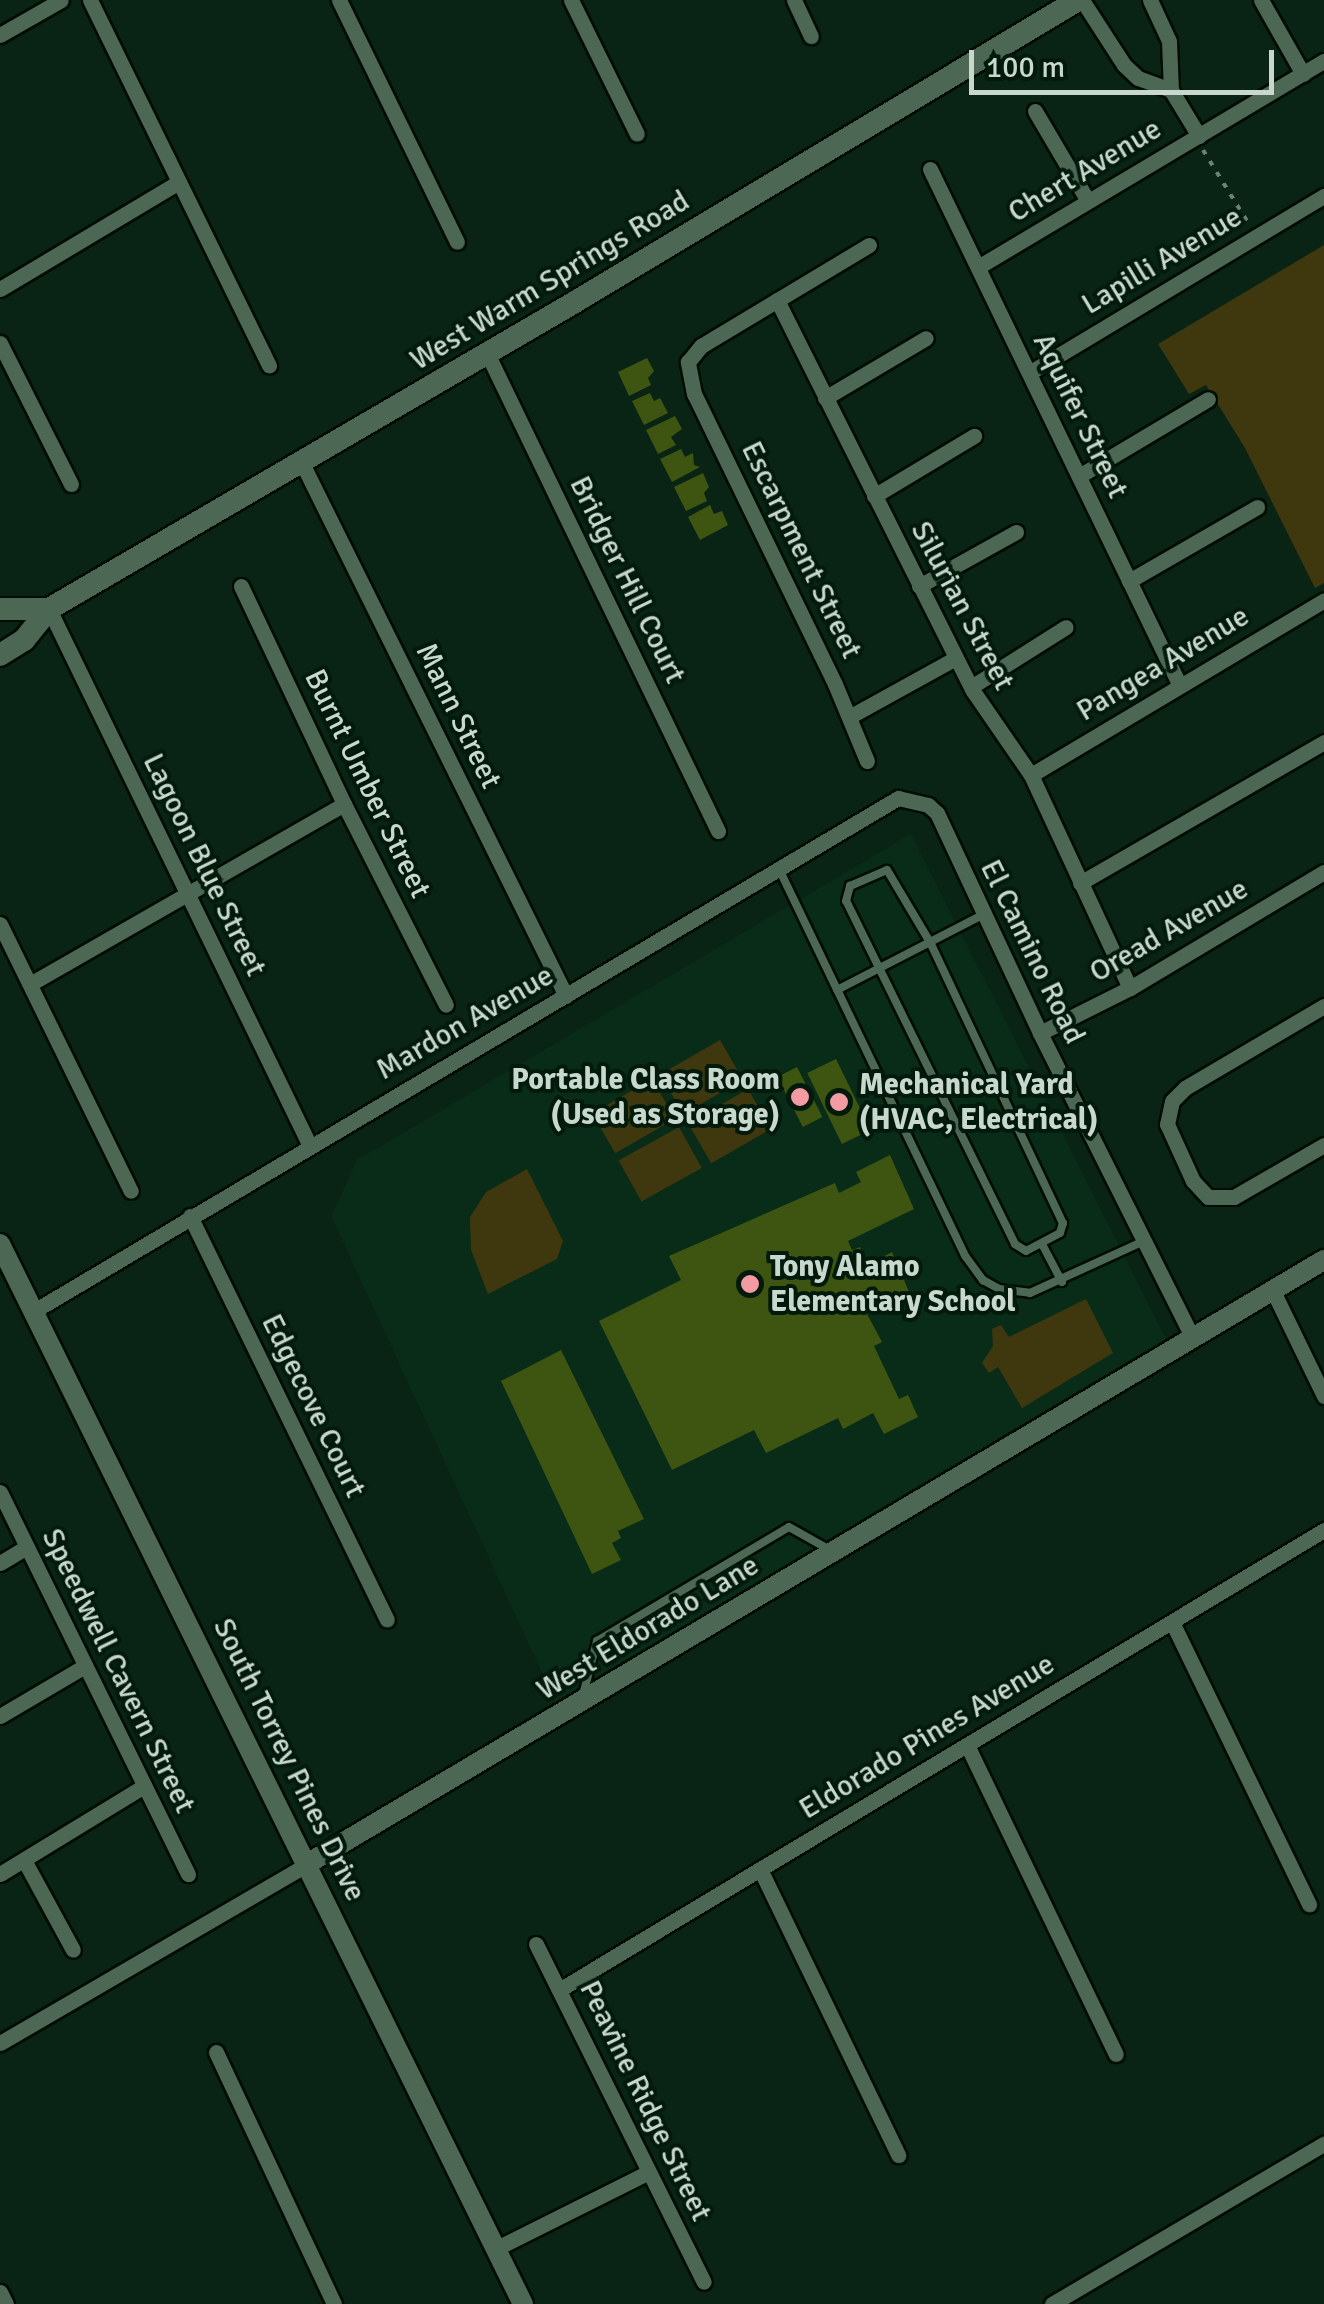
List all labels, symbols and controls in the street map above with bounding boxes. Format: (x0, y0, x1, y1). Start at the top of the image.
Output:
scale bar (974, 30, 1279, 92)
text: 100 m (986, 49, 1065, 86)
street label: Chert Avenue (1002, 111, 1168, 231)
street label: West Warm Springs Road (404, 183, 696, 379)
street label: Lapilli Avenue (1075, 199, 1249, 323)
street label: Aquifer Street (1025, 328, 1135, 504)
street label: Escarpment Street (733, 436, 869, 664)
street label: Bridger Hill Court (561, 470, 693, 690)
street label: Silurian Street (903, 516, 1021, 696)
street label: Pangea Avenue (1070, 598, 1256, 730)
street label: Mann Street (407, 638, 509, 794)
street label: Burnt Umber Street (296, 664, 438, 904)
street label: Lagoon Blue Street (135, 748, 273, 982)
street label: El Camino Road (972, 854, 1092, 1050)
street label: Oread Avenue (1084, 871, 1254, 991)
street label: Mardon Avenue (370, 958, 560, 1088)
place label: Portable Class Room (Used as Storage) (511, 1062, 780, 1132)
place label: Mechanical Yard (HVAC, Electrical) (859, 1067, 1098, 1138)
marker: Portable Class Room (Used as Storage) (789, 1086, 811, 1108)
marker: Mechanical Yard (HVAC, Electrical) (828, 1091, 850, 1113)
place label: Tony Alamo Elementary School (770, 1249, 1016, 1320)
marker: Tony Alamo Elementary School (739, 1273, 761, 1295)
street label: Edgecove Court (253, 1308, 373, 1504)
street label: Speedwell Cavern Street (33, 1523, 203, 1819)
street label: West Eldorado Lane (530, 1548, 766, 1708)
street label: South Torrey Pines Drive (205, 1613, 373, 1907)
street label: Eldorado Pines Avenue (793, 1647, 1061, 1827)
street label: Peavine Ridge Street (571, 1975, 719, 2227)

